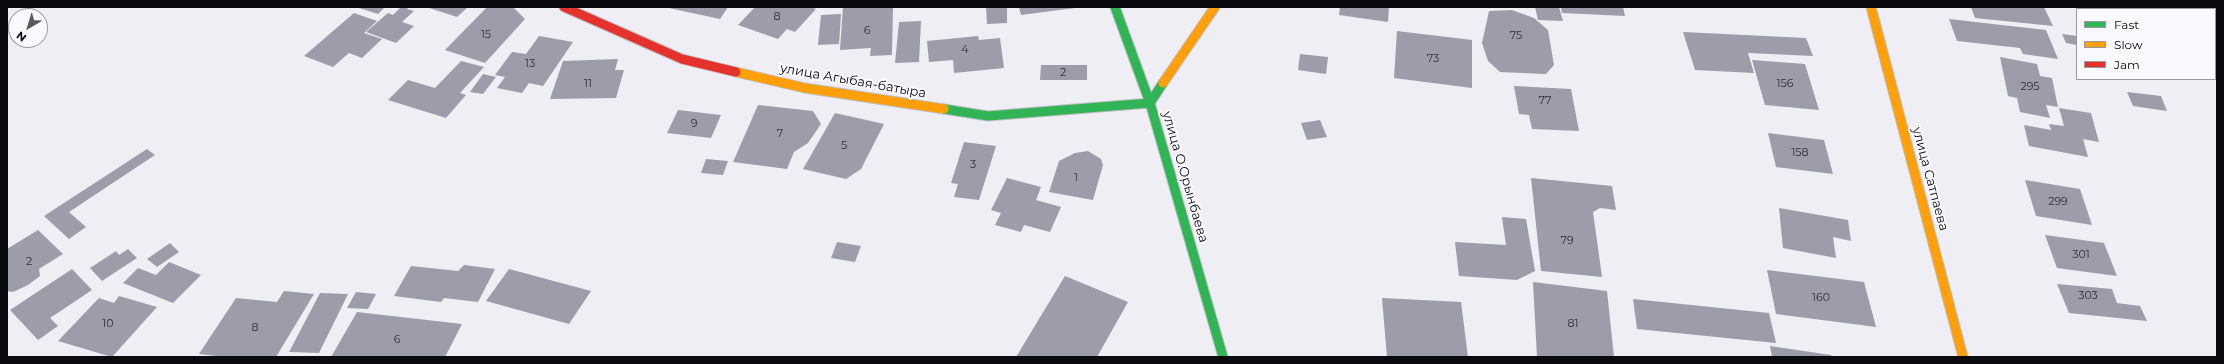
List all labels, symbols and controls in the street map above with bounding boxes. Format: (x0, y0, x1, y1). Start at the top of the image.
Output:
north arrow (8, 8, 48, 48)
legend (2076, 8, 2216, 80)
house number: 8 (773, 10, 781, 24)
text: Fast (2114, 17, 2139, 32)
house number: 6 (864, 24, 870, 38)
text: N (13, 28, 29, 45)
house number: 15 (481, 28, 491, 42)
house number: 75 (1510, 29, 1522, 43)
text: Slow (2114, 37, 2143, 52)
house number: 4 (961, 43, 969, 57)
house number: 73 (1427, 52, 1439, 66)
house number: 13 (525, 57, 535, 71)
text: Jam (2114, 57, 2140, 72)
street label: улица Агыбая-батыра (779, 60, 927, 102)
house number: 2 (1060, 66, 1066, 80)
house number: 11 (584, 77, 592, 91)
house number: 156 (1777, 77, 1793, 91)
house number: 295 (2020, 80, 2040, 94)
house number: 77 (1539, 94, 1551, 108)
street label: улица О.Орынбаева (1159, 110, 1211, 244)
house number: 9 (691, 117, 697, 131)
street label: улица Сатпаева (1909, 125, 1951, 233)
house number: 7 (777, 127, 783, 141)
house number: 5 (841, 139, 847, 153)
house number: 158 (1791, 146, 1809, 160)
house number: 3 (970, 158, 976, 172)
house number: 1 (1074, 171, 1078, 185)
house number: 299 (2048, 195, 2068, 209)
house number: 79 (1560, 234, 1574, 248)
house number: 301 (2072, 248, 2090, 262)
house number: 2 (26, 255, 32, 269)
house number: 303 (2078, 289, 2098, 303)
house number: 160 (1812, 291, 1830, 305)
house number: 10 (102, 317, 114, 331)
house number: 81 (1568, 317, 1578, 331)
house number: 8 (251, 321, 259, 335)
house number: 6 (394, 333, 400, 347)

